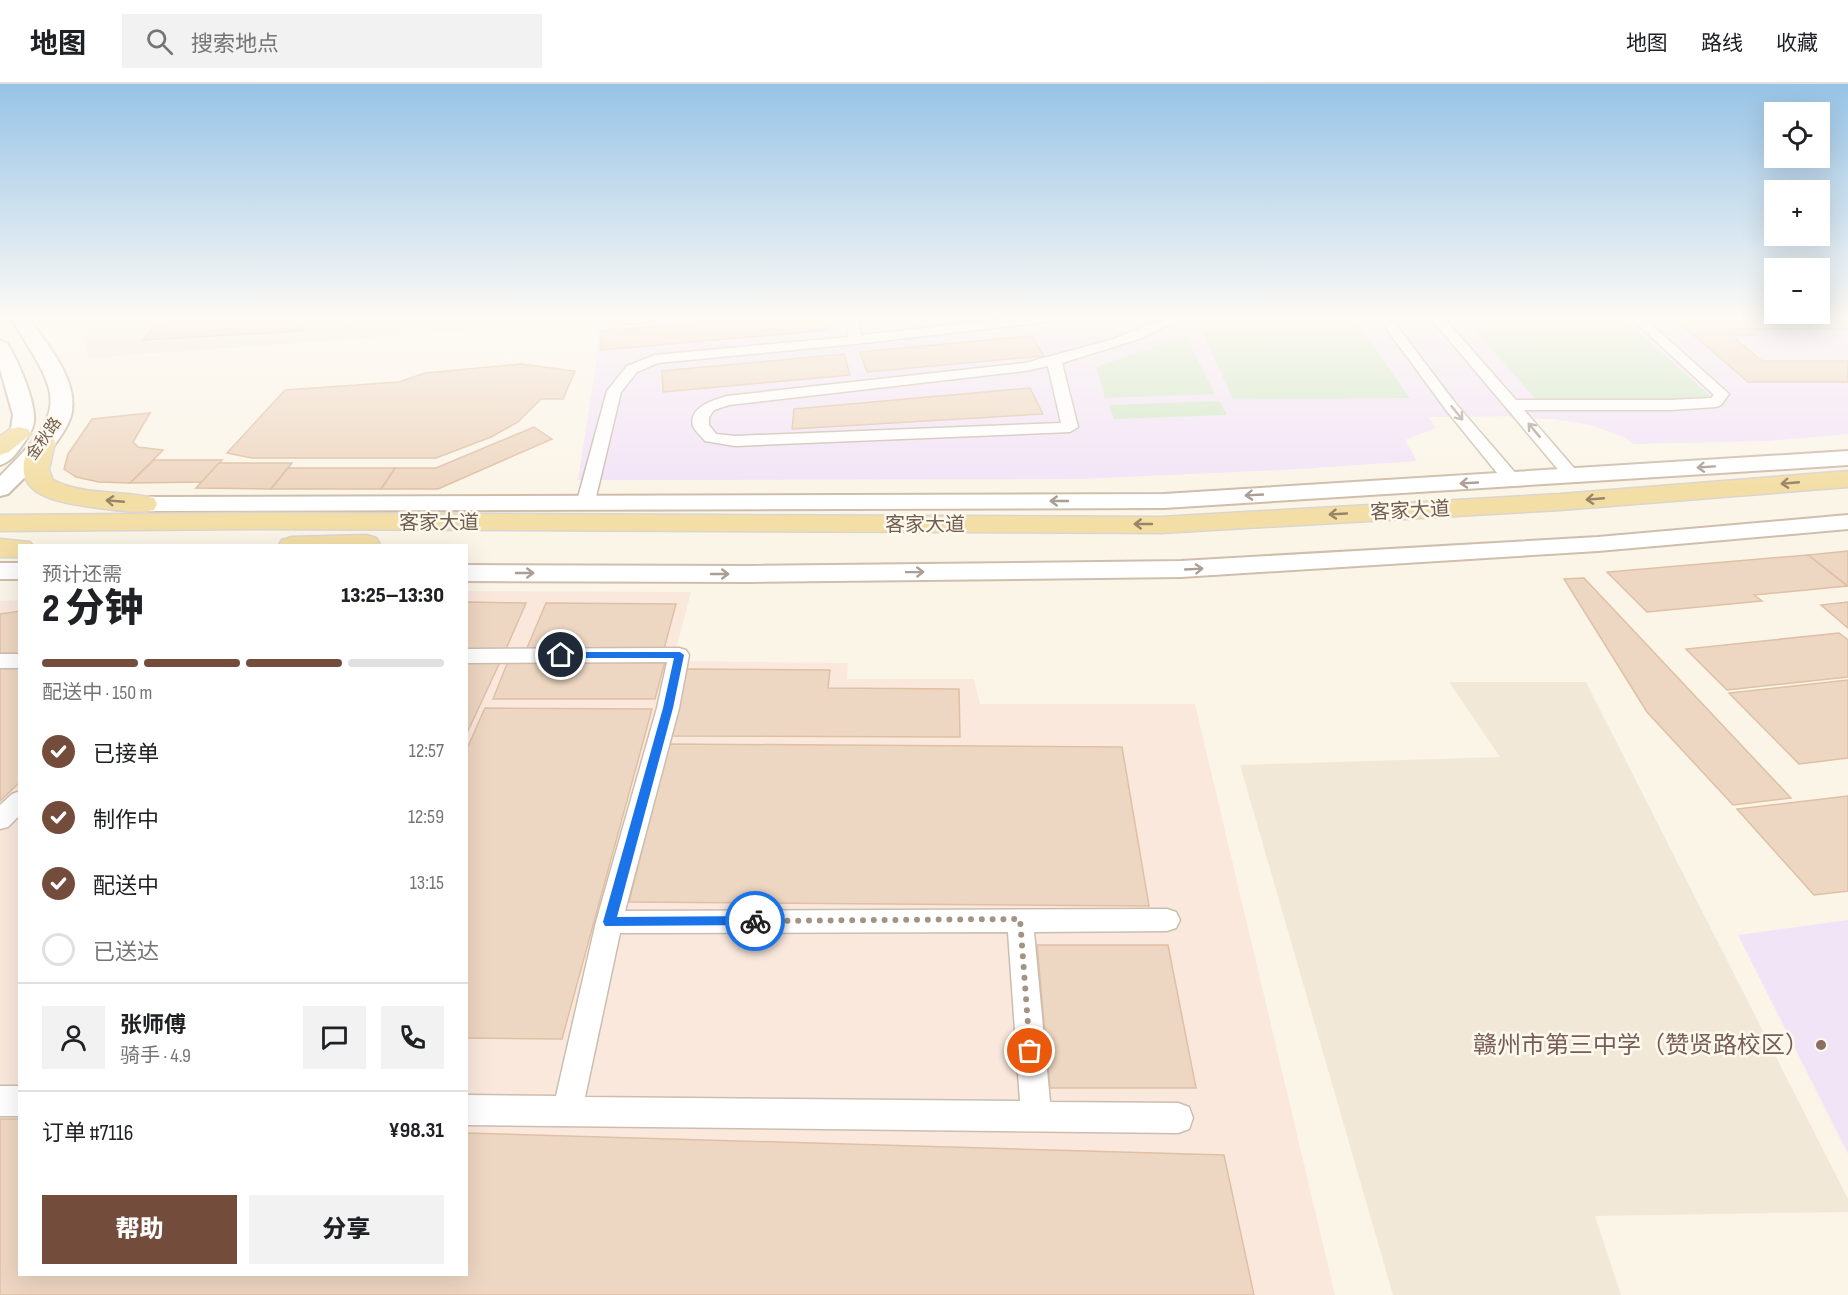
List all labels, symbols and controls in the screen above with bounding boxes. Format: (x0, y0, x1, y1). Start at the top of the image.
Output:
search box (122, 14, 542, 68)
icon: search (143, 25, 176, 58)
text: 地图 (30, 28, 86, 61)
text: 搜索地点 (191, 31, 279, 58)
text: 地图 (1626, 31, 1668, 56)
text: 路线 (1701, 31, 1743, 56)
text: 收藏 (1776, 31, 1818, 56)
map controls (1764, 102, 1830, 324)
button: locate (1764, 102, 1830, 168)
button: + (1764, 180, 1830, 246)
button: − (1764, 258, 1830, 324)
one-way arrow (1450, 405, 1464, 420)
street label: 金秋路 (23, 414, 66, 464)
one-way arrow (1528, 423, 1541, 439)
one-way arrow (1696, 462, 1716, 473)
one-way arrow (1460, 477, 1480, 488)
one-way arrow (1780, 478, 1800, 489)
one-way arrow (1244, 490, 1264, 501)
one-way arrow (1586, 494, 1606, 505)
one-way arrow (105, 495, 125, 506)
one-way arrow (1049, 495, 1069, 507)
street label: 客家大道 (1369, 497, 1451, 525)
one-way arrow (1328, 509, 1348, 520)
street label: 客家大道 (399, 511, 479, 535)
street label: 客家大道 (885, 513, 965, 537)
one-way arrow (1134, 518, 1154, 530)
text: 预计还需 (42, 563, 122, 587)
one-way arrow (1183, 563, 1203, 574)
one-way arrow (904, 566, 924, 578)
one-way arrow (514, 567, 534, 579)
one-way arrow (709, 568, 729, 580)
text: 13:25–13:30 (341, 582, 444, 609)
text: 2 分钟 (42, 586, 144, 633)
pin (535, 629, 586, 680)
icon: home (544, 638, 577, 671)
text: 配送中 · 150 m (42, 681, 152, 705)
icon: check (42, 735, 75, 768)
text: 12:57 (409, 739, 444, 763)
text: 已接单 (93, 741, 159, 768)
icon: check (42, 801, 75, 834)
text: 12:59 (408, 805, 444, 829)
text: 制作中 (93, 807, 159, 834)
icon: check (42, 867, 75, 900)
text: 13:15 (410, 871, 444, 895)
text: 配送中 (93, 873, 159, 900)
courier (725, 891, 785, 951)
icon: bike (739, 905, 772, 938)
text: 已送达 (93, 939, 159, 966)
button: person (42, 1006, 105, 1069)
button: chat (303, 1006, 366, 1069)
button: phone (381, 1006, 444, 1069)
text: 张师傅 (120, 1012, 186, 1039)
pin (1004, 1025, 1055, 1076)
place label: 赣州市第三中学（赞贤路校区） (1473, 1031, 1809, 1060)
icon: bag (1013, 1034, 1046, 1067)
marker: 赣州市第三中学（赞贤路校区） (1814, 1038, 1828, 1052)
text: 骑手 · 4.9 (120, 1044, 191, 1068)
text: ¥98.31 (388, 1117, 444, 1144)
text: 订单 #7116 (42, 1120, 133, 1147)
button: 帮助 (42, 1195, 237, 1264)
button: 分享 (249, 1195, 444, 1264)

